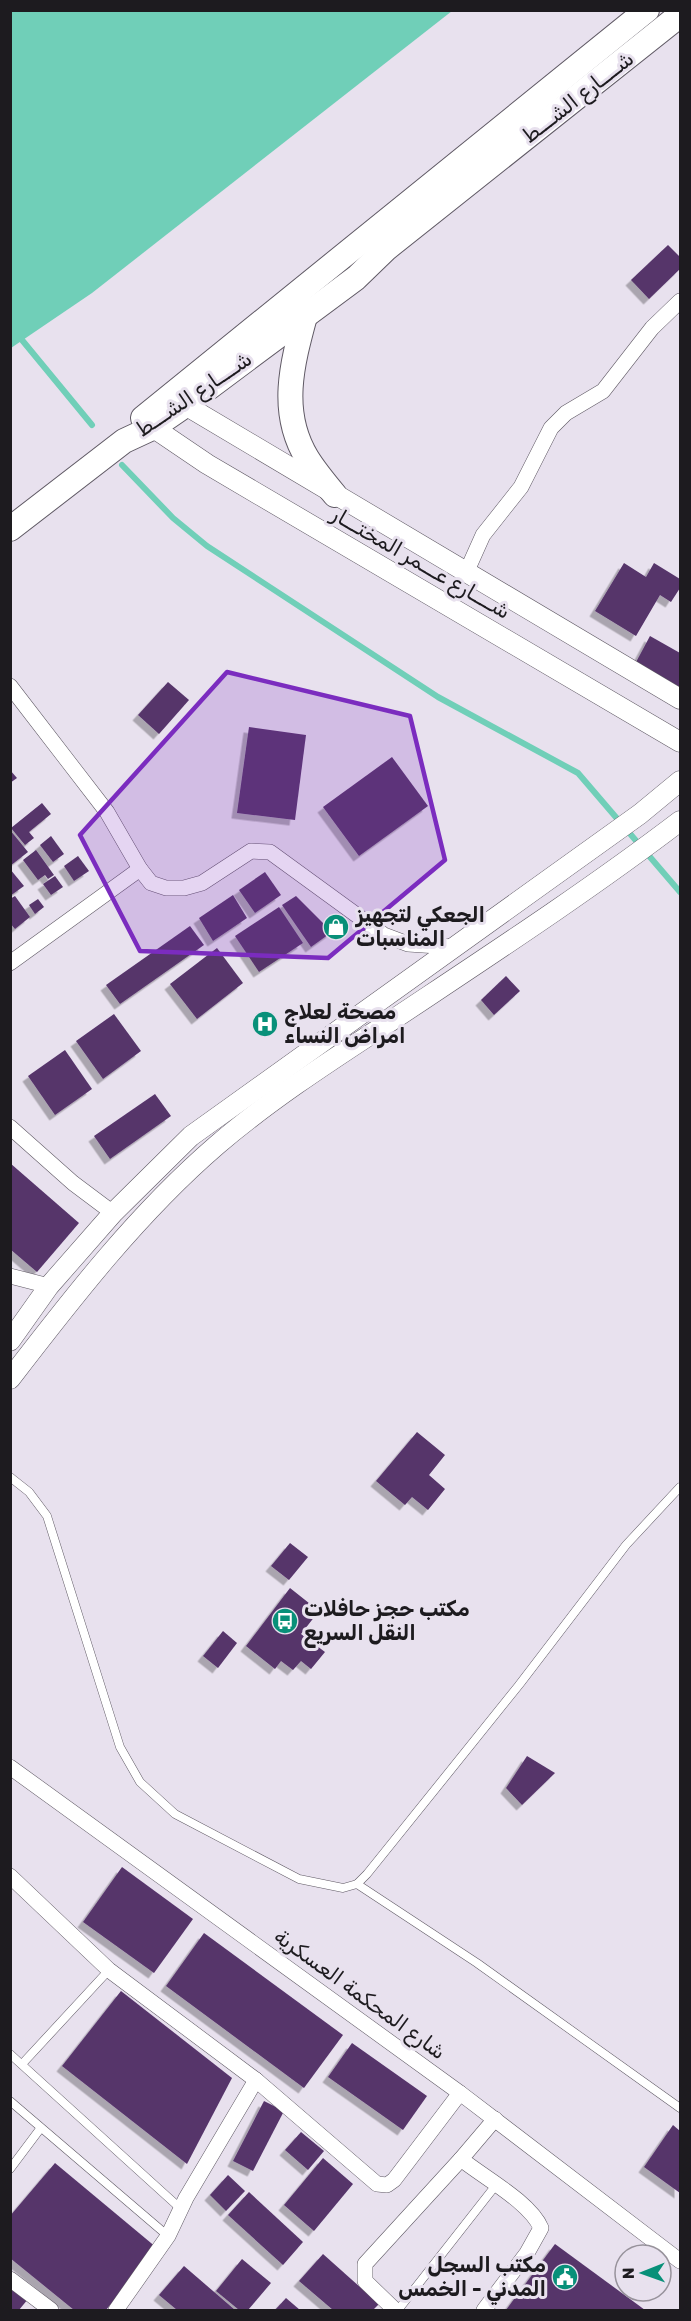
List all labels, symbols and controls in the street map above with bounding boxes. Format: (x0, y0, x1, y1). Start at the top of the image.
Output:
street label: شــــارع الشـــط (517, 45, 639, 149)
street label: شــــارع الشـــط (131, 346, 257, 443)
street label: شــــارع عـــمر المختـــار (325, 500, 515, 626)
place label: الجعكي لتجهيز المناسبات (354, 902, 485, 951)
shop icon: الجعكي لتجهيز المناسبات (321, 912, 351, 942)
place label: مصحة لعلاج امراض النساء (284, 999, 406, 1049)
hospital icon: مصحة لعلاج امراض النساء (250, 1009, 280, 1039)
place label: مكتب حجز حافلات النقل السريع (304, 1596, 470, 1648)
bus stop icon: مكتب حجز حافلات النقل السريع (270, 1606, 300, 1636)
street label: شارع المحكمة العسكرية (268, 1923, 451, 2066)
north arrow (613, 2243, 673, 2303)
place label: مكتب السجل المدني - الخمس (398, 2252, 546, 2305)
public building icon: مكتب السجل المدني - الخمس (550, 2262, 580, 2292)
text: N (619, 2267, 638, 2279)

